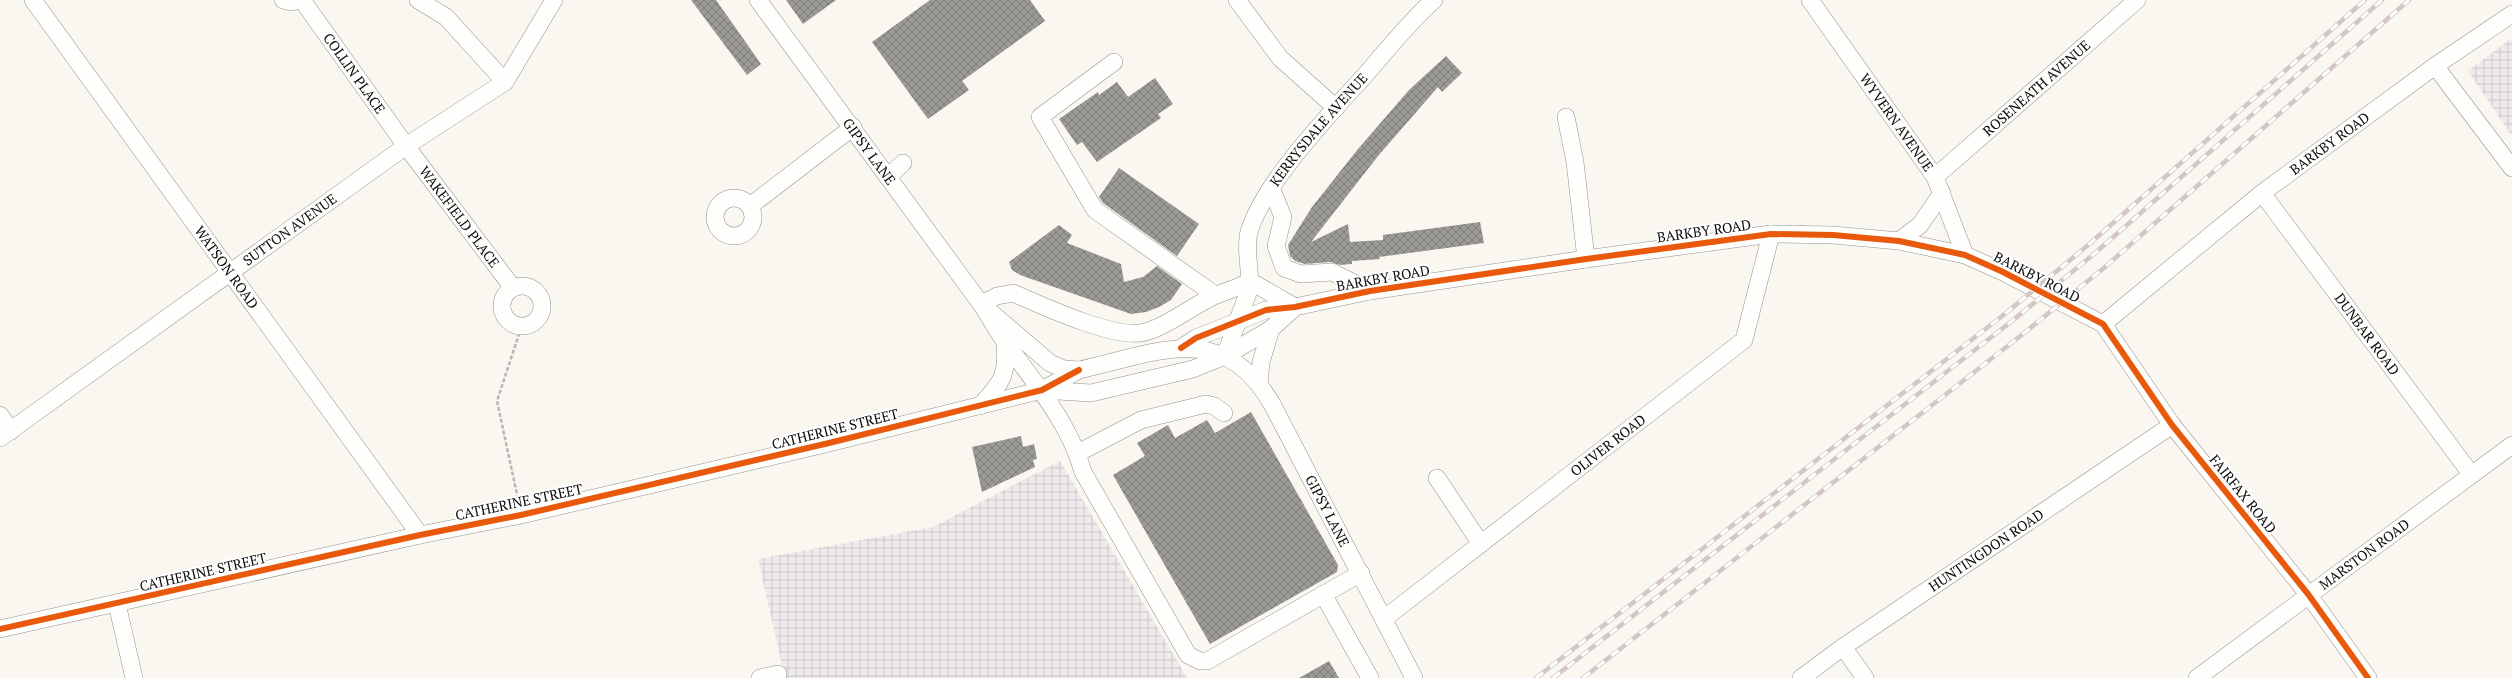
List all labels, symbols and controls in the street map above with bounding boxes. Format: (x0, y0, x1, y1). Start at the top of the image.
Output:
street label: COLLIN PLACE (319, 29, 390, 117)
street label: ROSENEATH AVENUE (1978, 35, 2094, 140)
street label: KERRYSDALE AVENUE (1265, 69, 1371, 190)
street label: WYVERN AVENUE (1856, 69, 1938, 175)
street label: BARKBY ROAD (2286, 107, 2373, 179)
street label: GIPSY LANE (839, 114, 900, 189)
street label: WAKEFIELD PLACE (415, 162, 504, 271)
street label: SUTTON AVENUE (239, 189, 340, 269)
street label: BARKBY ROAD (1656, 214, 1752, 247)
street label: WATSON ROAD (190, 222, 263, 312)
street label: BARKBY ROAD (1991, 247, 2084, 307)
street label: BARKBY ROAD (1335, 260, 1431, 295)
street label: DUNBAR ROAD (2331, 289, 2404, 379)
street label: CATHERINE STREET (770, 404, 900, 453)
street label: OLIVER ROAD (1566, 410, 1649, 480)
street label: FAIRFAX ROAD (2206, 450, 2281, 537)
street label: GIPSY LANE (1301, 471, 1354, 550)
street label: CATHERINE STREET (453, 479, 585, 524)
street label: HUNTINGDON ROAD (1925, 504, 2047, 596)
street label: MARSTON ROAD (2315, 514, 2413, 594)
street label: CATHERINE STREET (138, 548, 269, 595)

